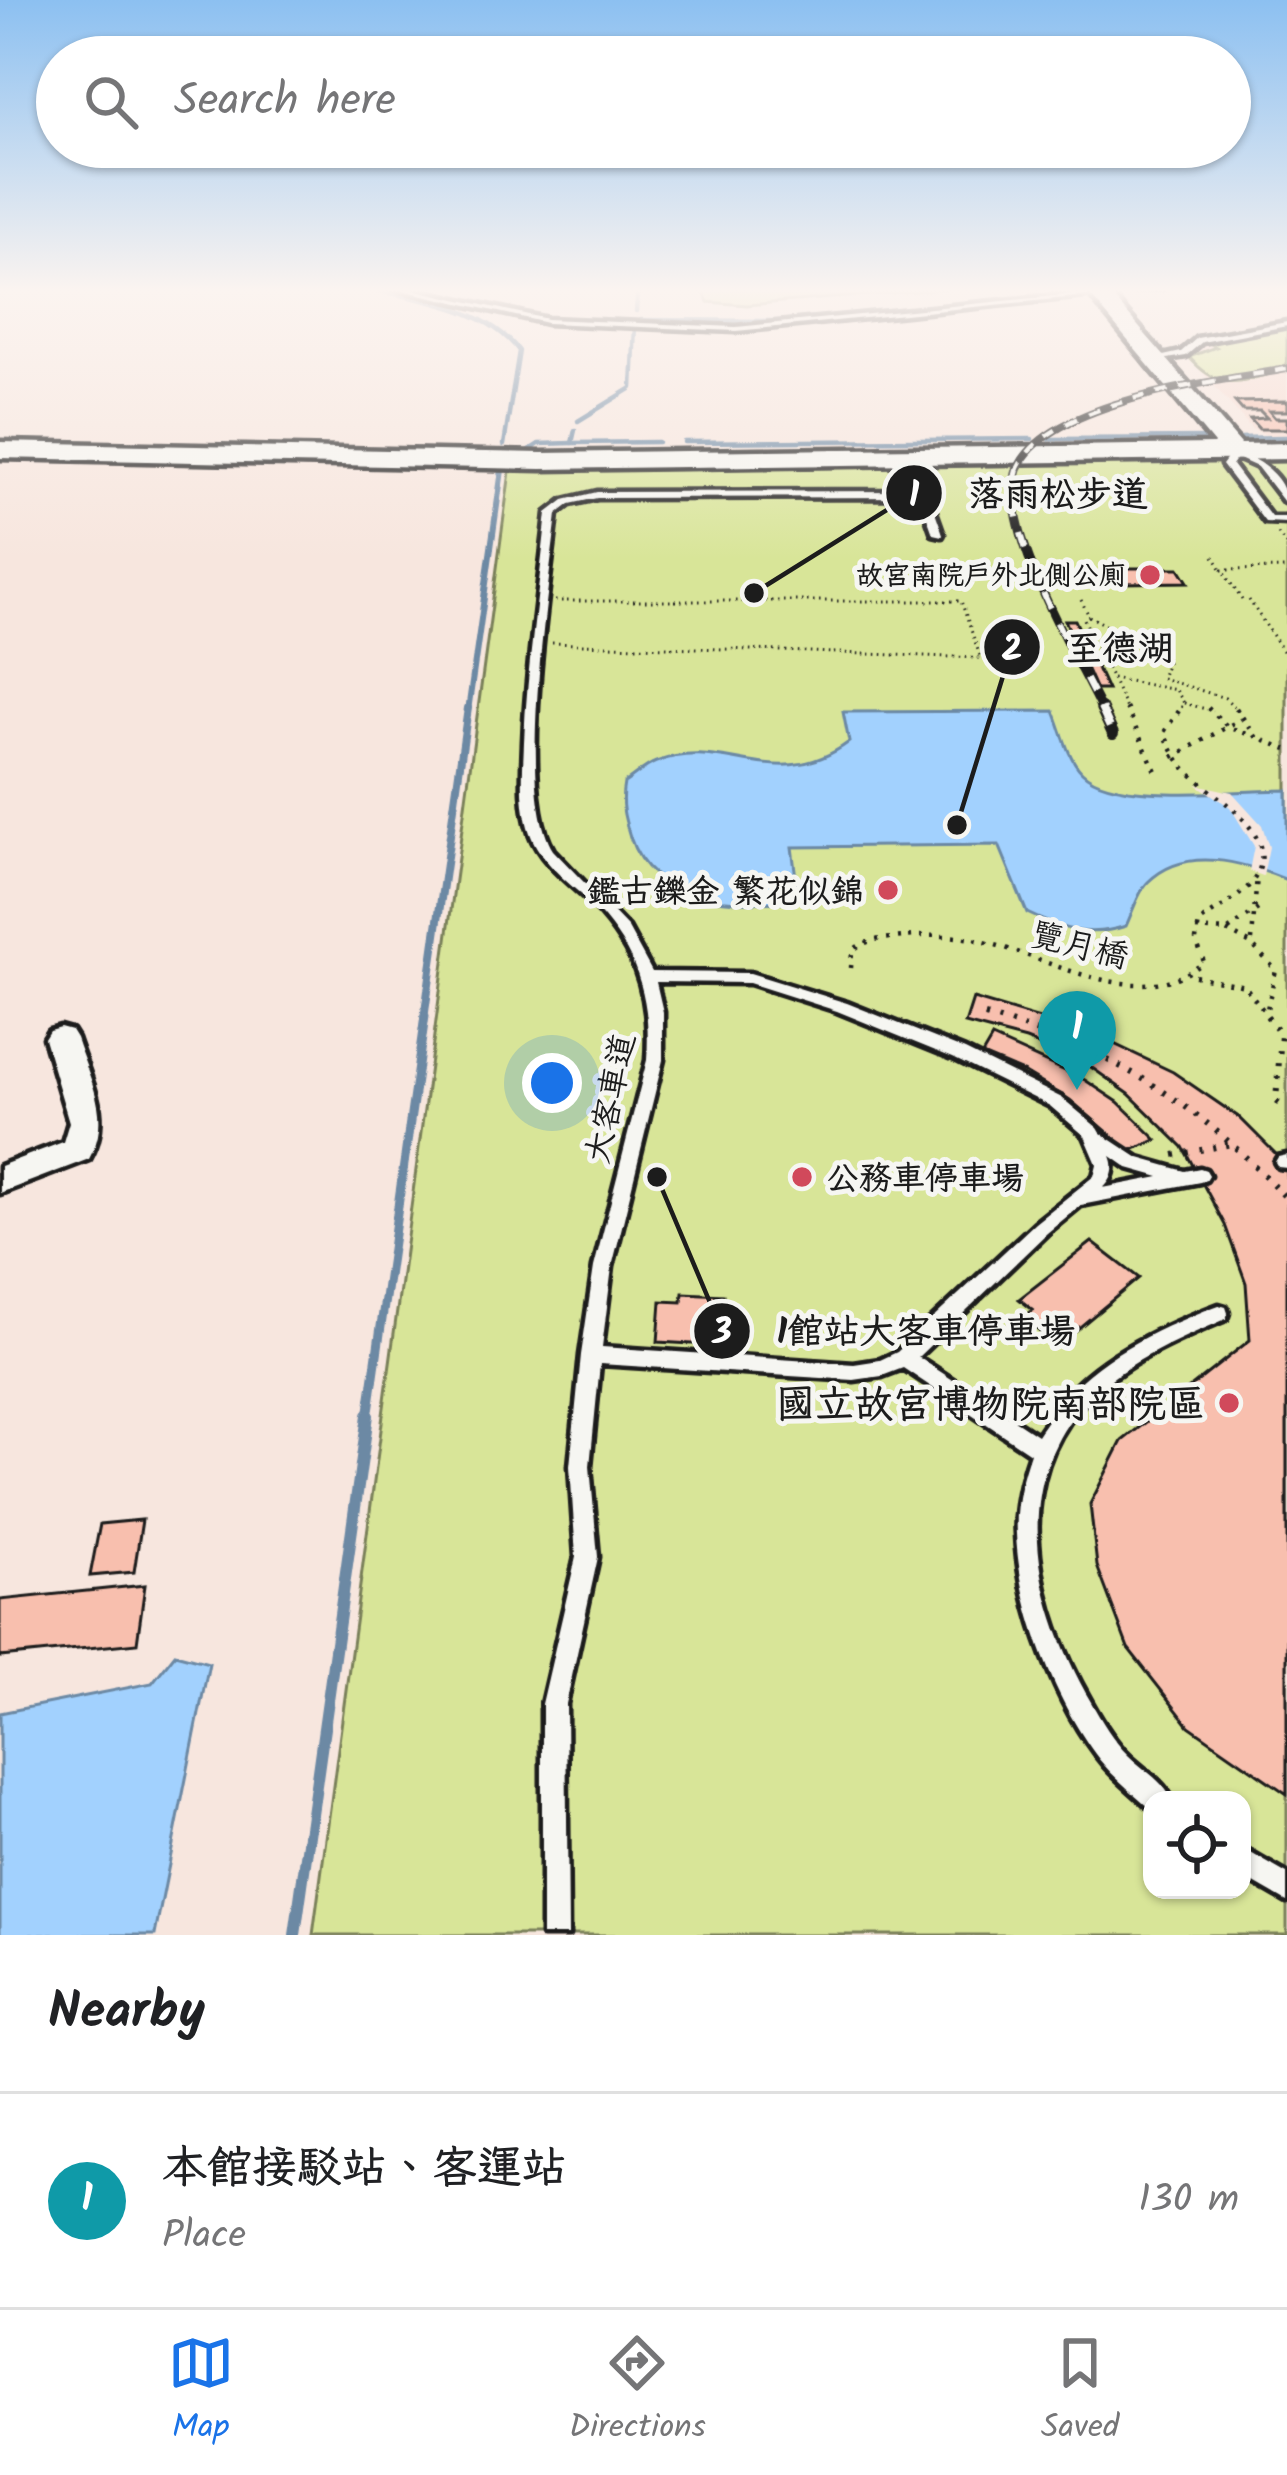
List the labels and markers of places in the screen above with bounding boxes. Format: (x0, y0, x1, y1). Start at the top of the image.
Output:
callout: 落雨松步道 (884, 457, 1172, 529)
place label: 故宮南院戶外北側公廁 (856, 555, 1126, 598)
marker: 故宮南院戶外北側公廁 (1137, 562, 1163, 588)
callout: 至德湖 (982, 611, 1198, 683)
place label: 鑑古鑠金 繁花似錦 (587, 867, 864, 920)
marker: 鑑古鑠金 繁花似錦 (875, 877, 901, 903)
pin: 1 (1038, 991, 1116, 1090)
place label: 公務車停車場 (826, 1154, 1024, 1207)
marker: 公務車停車場 (789, 1164, 815, 1190)
callout: 1館站大客車停車場 (692, 1295, 1099, 1367)
place label: 國立故宮博物院南部院區 (776, 1376, 1205, 1438)
marker: 國立故宮博物院南部院區 (1216, 1390, 1242, 1416)

